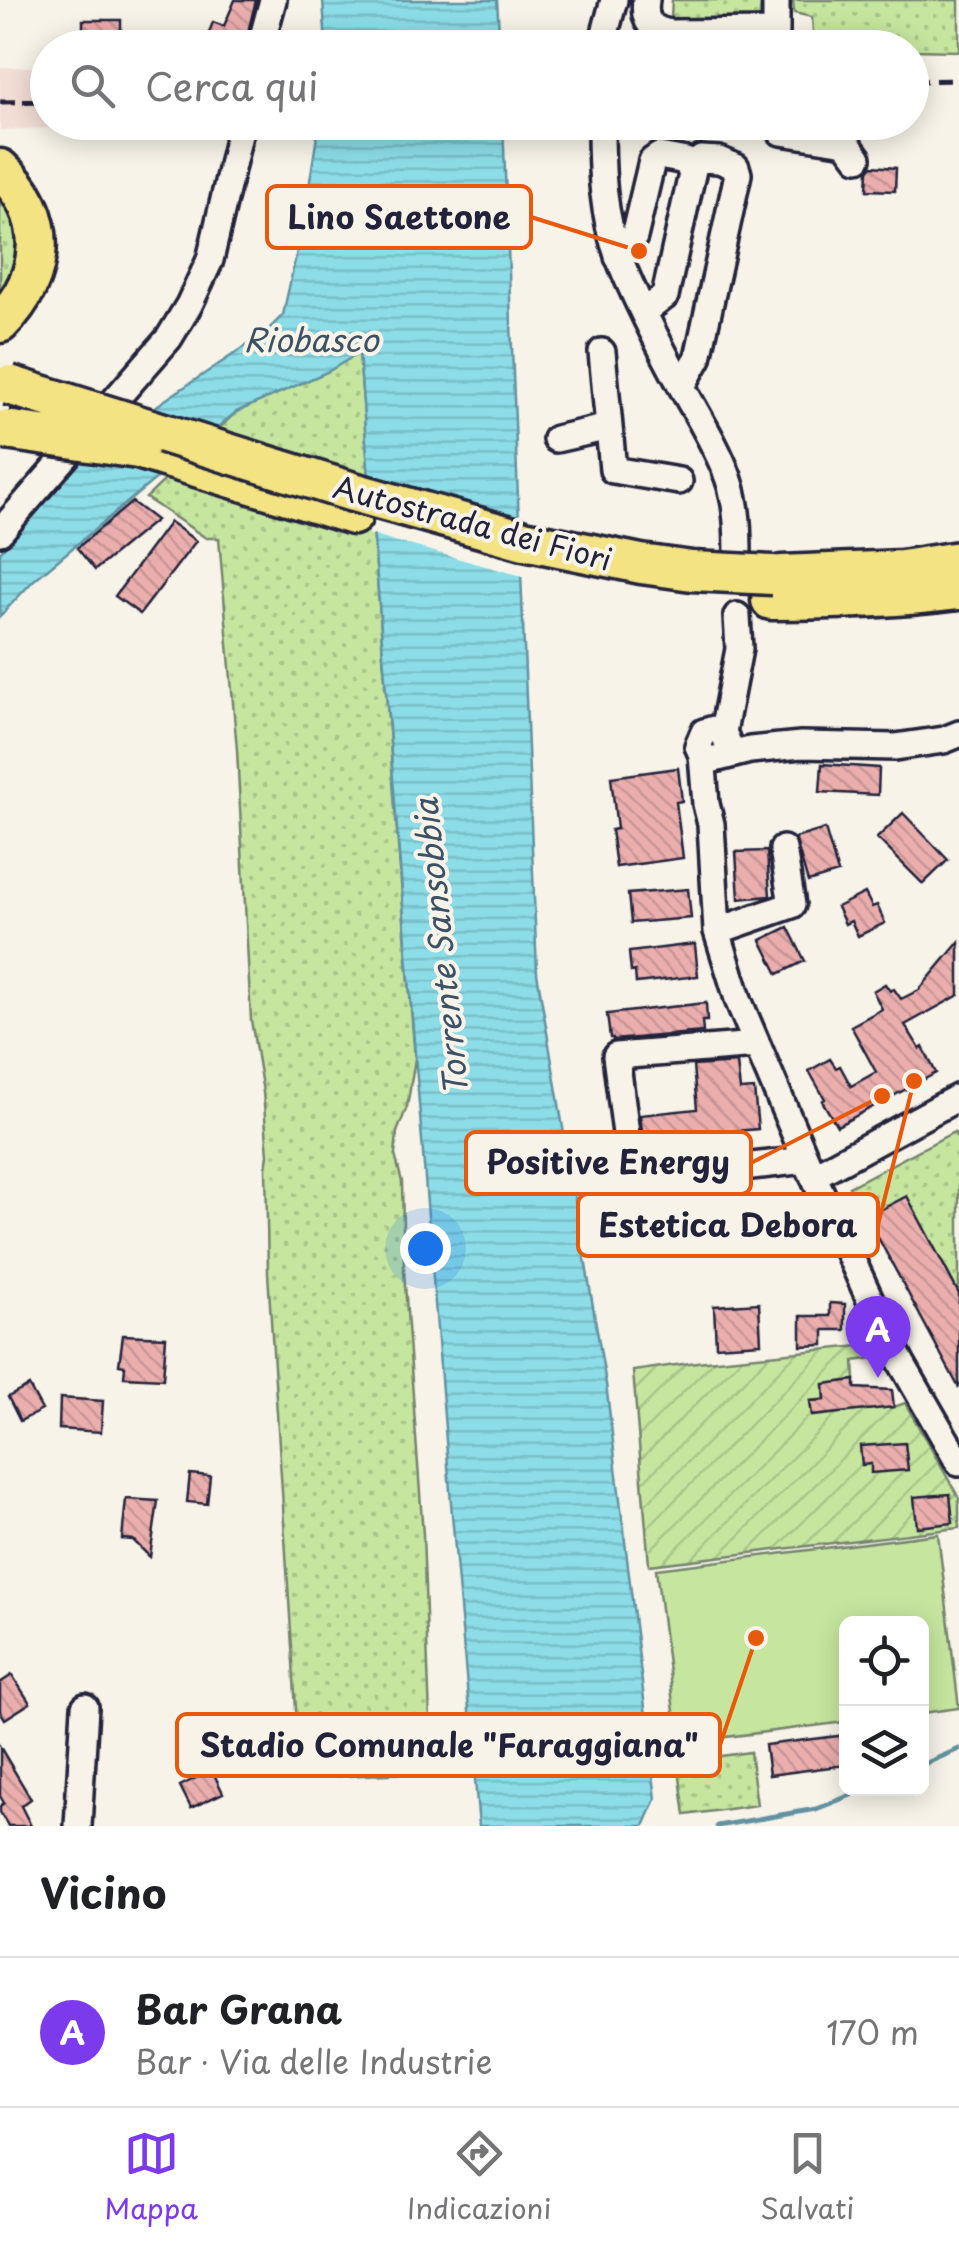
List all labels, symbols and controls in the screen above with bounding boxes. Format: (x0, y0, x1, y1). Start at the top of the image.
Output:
search box (30, 30, 929, 140)
text: Cerca qui (145, 57, 318, 114)
icon: search (65, 58, 120, 113)
callout: Lino Saettone (267, 186, 531, 248)
text: Lino Saettone (287, 192, 511, 240)
water label: Riobasco (244, 315, 380, 363)
street label: Autostrada dei Fiori (329, 463, 617, 581)
water label: Torrente Sansobbia (400, 794, 480, 1098)
callout: Positive Energy (466, 1132, 751, 1194)
text: Positive Energy (486, 1137, 730, 1185)
callout: Estetica Debora (578, 1194, 878, 1256)
text: Estetica Debora (598, 1200, 858, 1248)
your location (400, 1223, 451, 1274)
pin: A (846, 1296, 910, 1378)
map controls (839, 1616, 929, 1796)
button: locate (839, 1616, 929, 1706)
button: layers (839, 1706, 929, 1796)
callout: Stadio Comunale "Faraggiana" (177, 1714, 720, 1776)
text: Stadio Comunale "Faraggiana" (199, 1720, 699, 1768)
text: Vicino (40, 1860, 166, 1923)
text: Bar Grana (135, 1980, 342, 2037)
text: A (60, 2008, 85, 2056)
text: 170 m (826, 2008, 919, 2056)
text: Bar · Via delle Industrie (135, 2037, 493, 2085)
tab: Mappa (105, 2126, 198, 2229)
tab: Indicazioni (407, 2126, 551, 2229)
tab: Salvati (760, 2126, 854, 2229)

